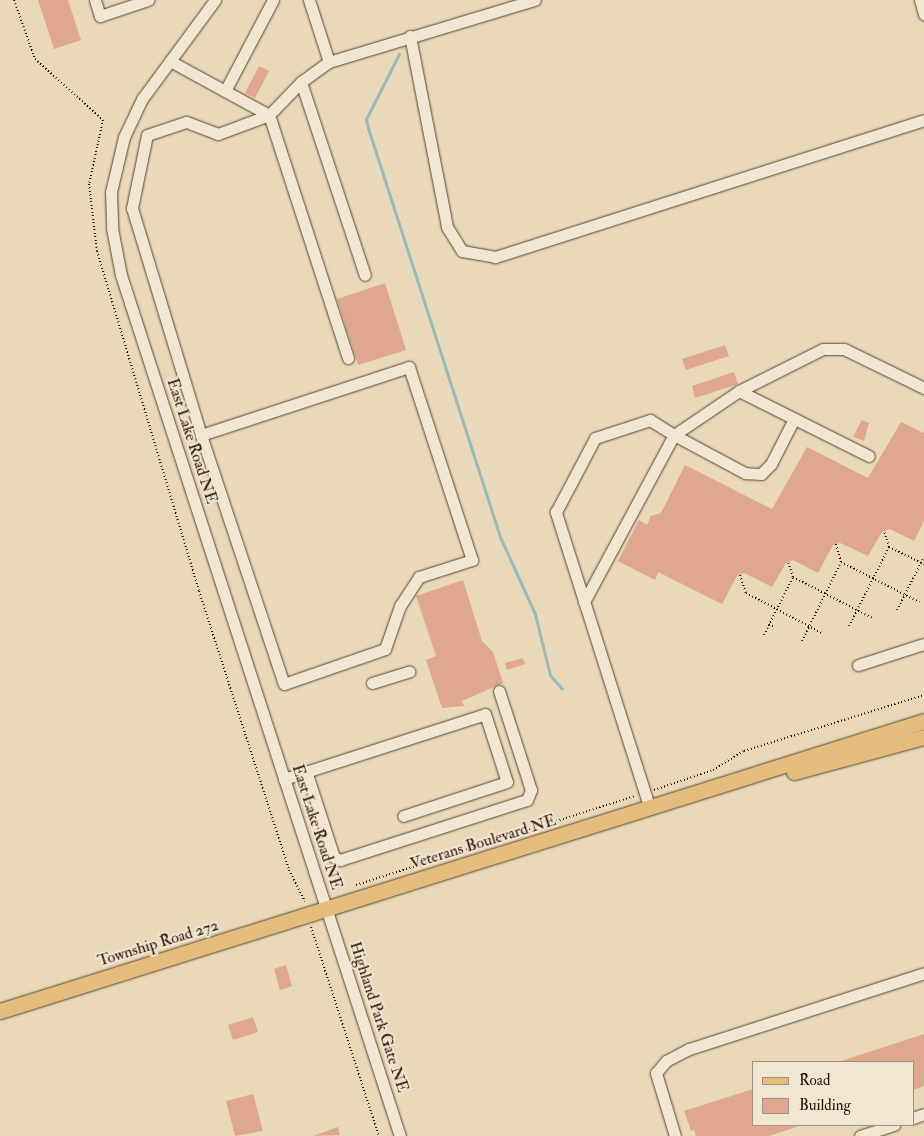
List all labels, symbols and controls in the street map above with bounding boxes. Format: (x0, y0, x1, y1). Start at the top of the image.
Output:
street label: East Lake Road NE (163, 376, 221, 506)
street label: East Lake Road NE (288, 762, 346, 892)
street label: Veterans Boulevard NE (408, 811, 558, 873)
street label: Township Road 272 (95, 915, 221, 971)
street label: Highland Park Gate NE (346, 939, 412, 1095)
legend (752, 1061, 914, 1126)
text: Road (799, 1071, 830, 1090)
text: Building (799, 1096, 851, 1115)

